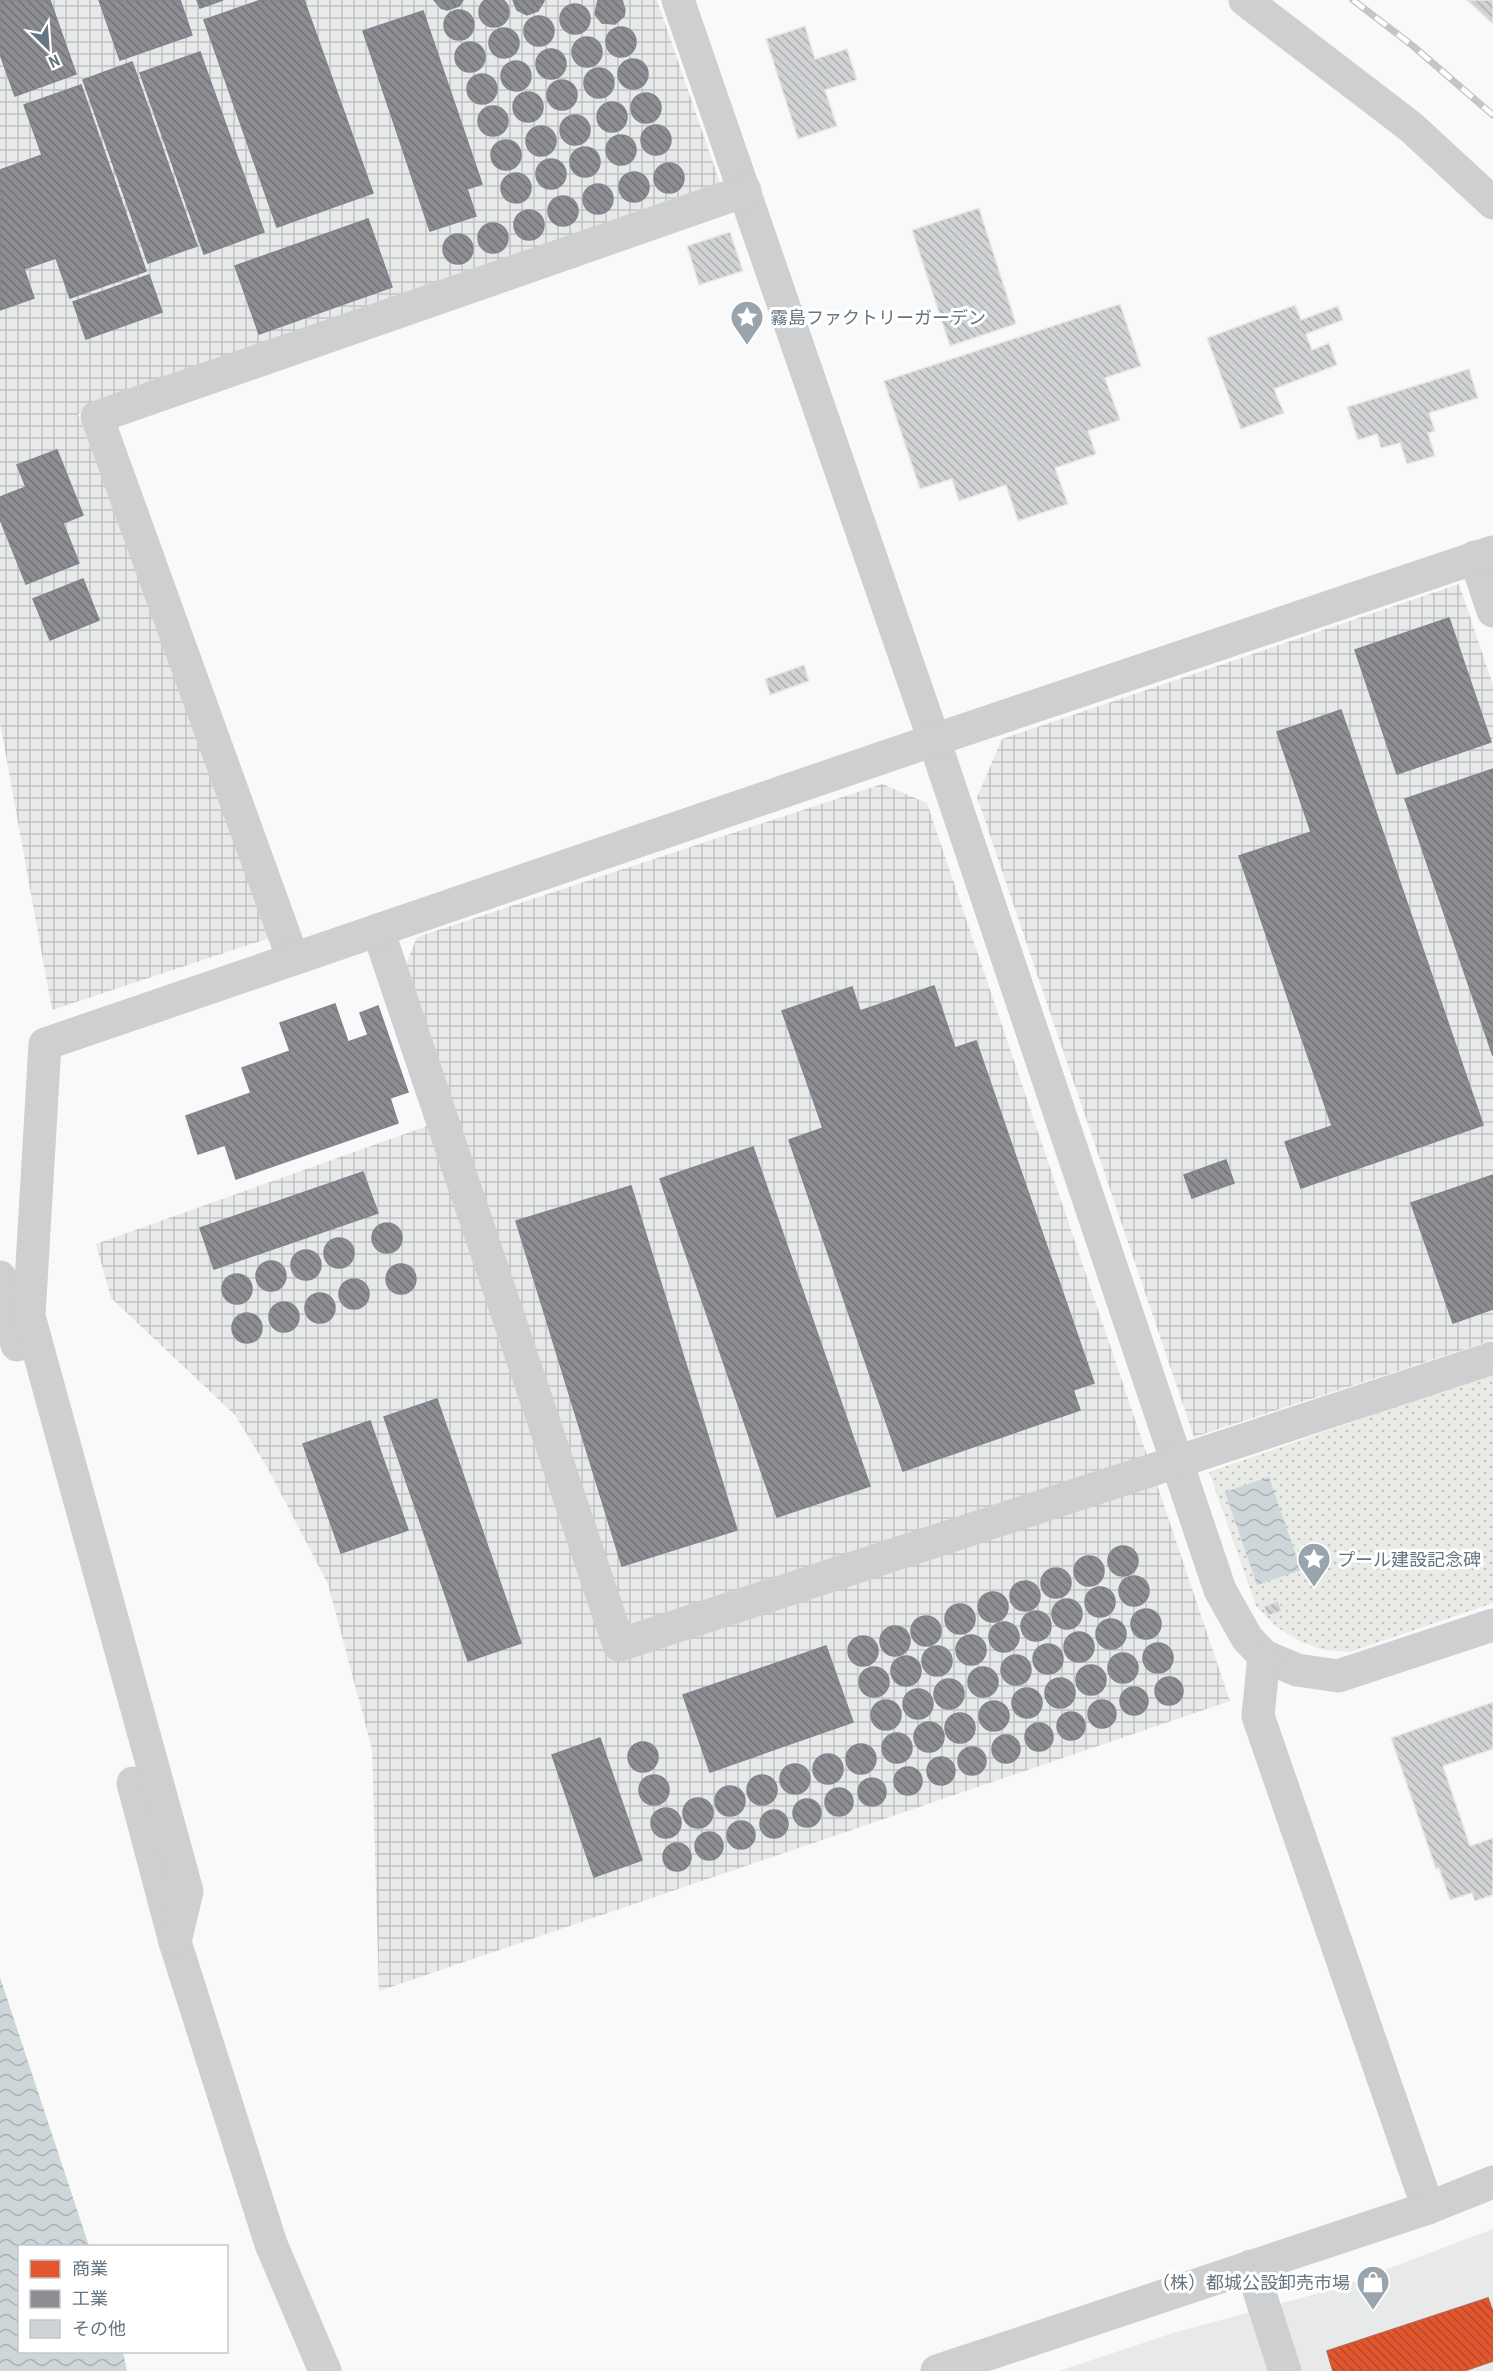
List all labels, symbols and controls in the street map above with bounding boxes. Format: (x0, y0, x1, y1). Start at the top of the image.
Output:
north arrow (18, 18, 78, 78)
text: N (46, 50, 63, 72)
place icon: 霧島ファクトリーガーデン (729, 299, 765, 346)
place label: 霧島ファクトリーガーデン (770, 307, 986, 328)
place icon: プール建設記念碑 (1296, 1541, 1332, 1588)
place label: プール建設記念碑 (1337, 1549, 1481, 1570)
legend (18, 2245, 228, 2353)
text: 商業 (72, 2258, 108, 2279)
shop icon: （株）都城公設卸売市場 (1355, 2264, 1391, 2311)
place label: （株）都城公設卸売市場 (1152, 2272, 1350, 2293)
text: 工業 (72, 2288, 108, 2309)
text: その他 (72, 2318, 126, 2339)

